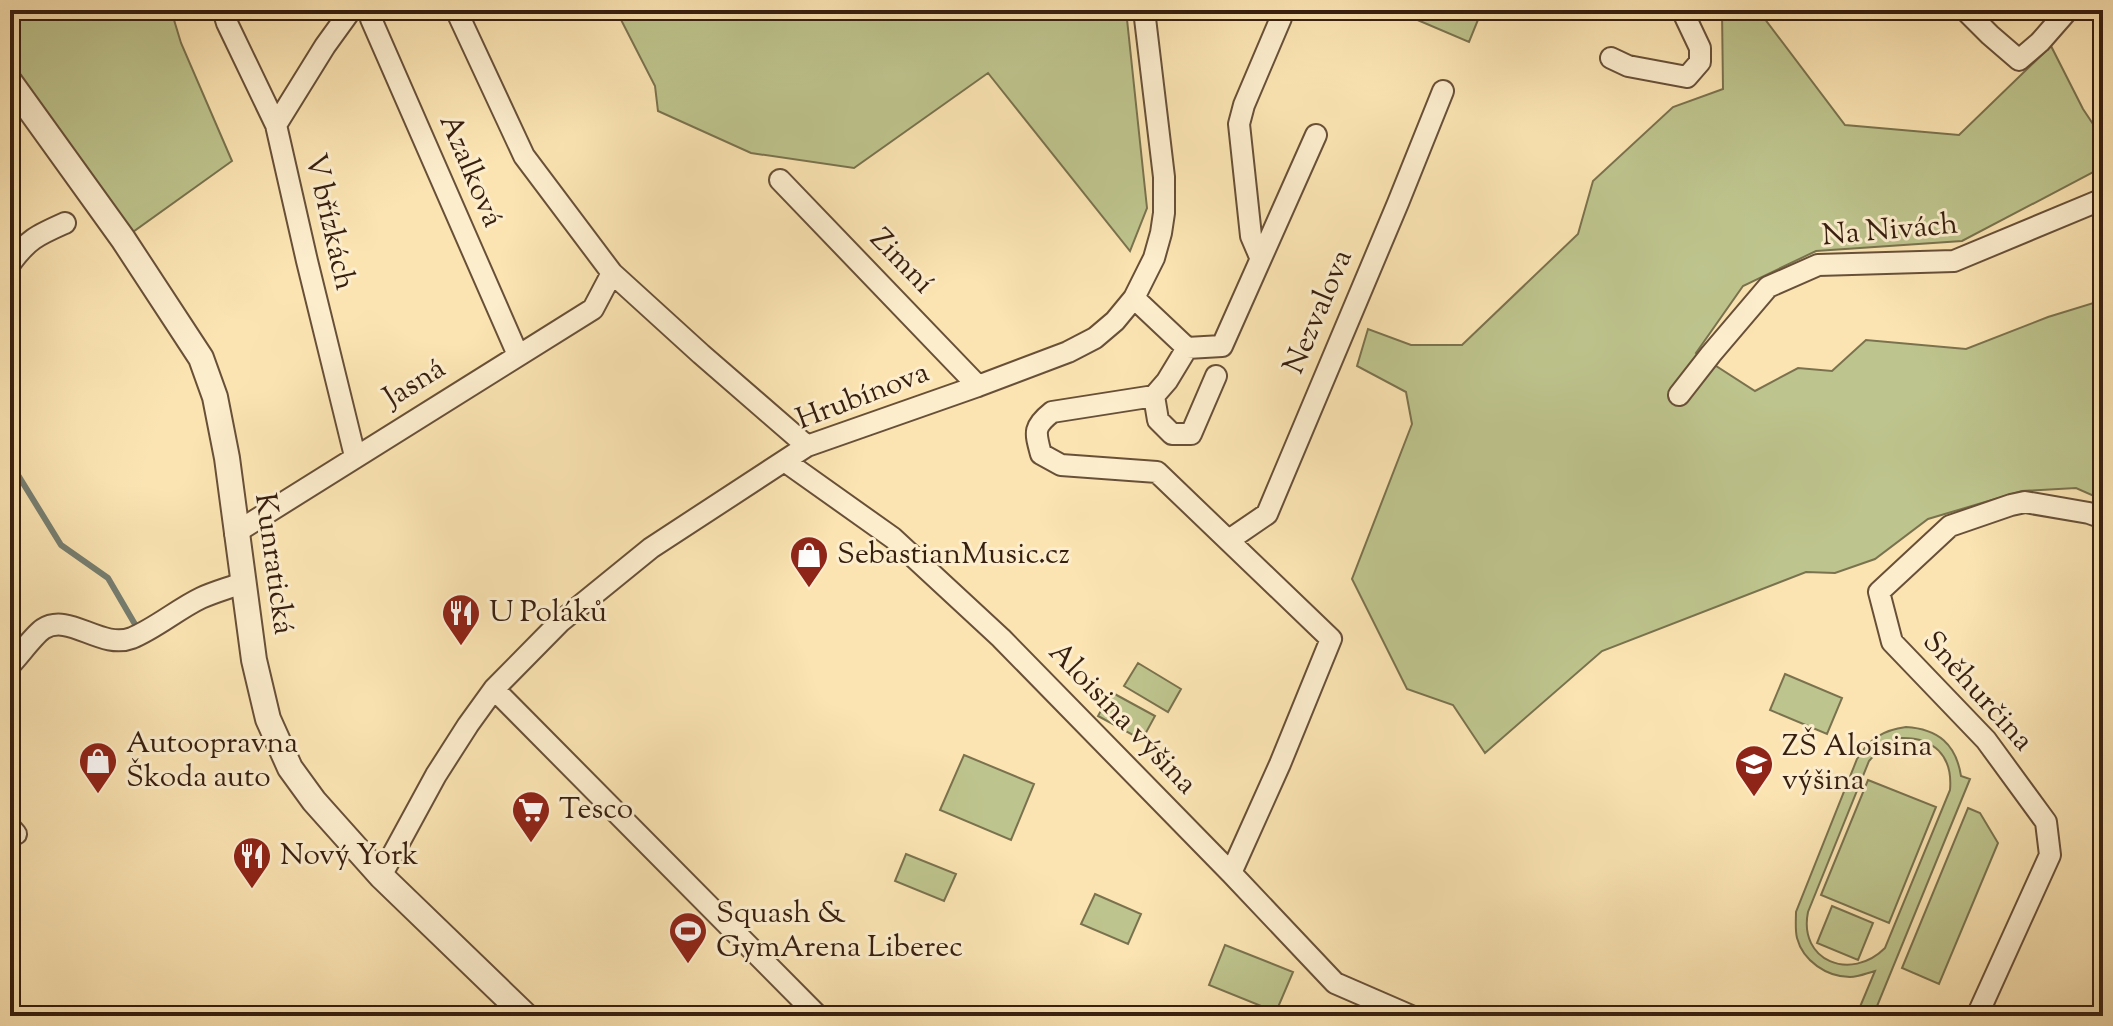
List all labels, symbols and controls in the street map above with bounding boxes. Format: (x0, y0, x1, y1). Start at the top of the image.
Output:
street label: Azalková (427, 108, 513, 234)
street label: V břízkách (292, 149, 366, 295)
street label: Na Nivách (1820, 204, 1960, 258)
street label: Zimní (859, 220, 943, 304)
street label: Nezvalova (1274, 243, 1365, 381)
street label: Jasná (374, 348, 454, 421)
street label: Hrubínova (790, 352, 936, 442)
street label: Kunratická (242, 490, 304, 638)
shop icon: SebastianMusic.cz (788, 534, 830, 589)
place label: SebastianMusic.cz (837, 534, 1070, 577)
restaurant icon: U Poláků (440, 592, 482, 647)
place label: U Poláků (489, 592, 607, 635)
street label: Sněhurčina (1911, 622, 2043, 762)
street label: Aloisina výšina (1038, 633, 1206, 805)
place label: Autoopravna Škoda auto (126, 723, 298, 800)
place label: ZŠ Aloisina výšina (1782, 726, 1933, 803)
shop icon: Autoopravna Škoda auto (77, 740, 119, 795)
school or university icon: ZŠ Aloisina výšina (1733, 743, 1775, 798)
supermarket icon: Tesco (510, 789, 552, 844)
place label: Tesco (559, 789, 633, 832)
restaurant icon: Nový York (231, 835, 273, 890)
place label: Nový York (280, 835, 418, 878)
place label: Squash & GymArena Liberec (716, 893, 963, 970)
sports icon: Squash & GymArena Liberec (667, 910, 709, 965)

